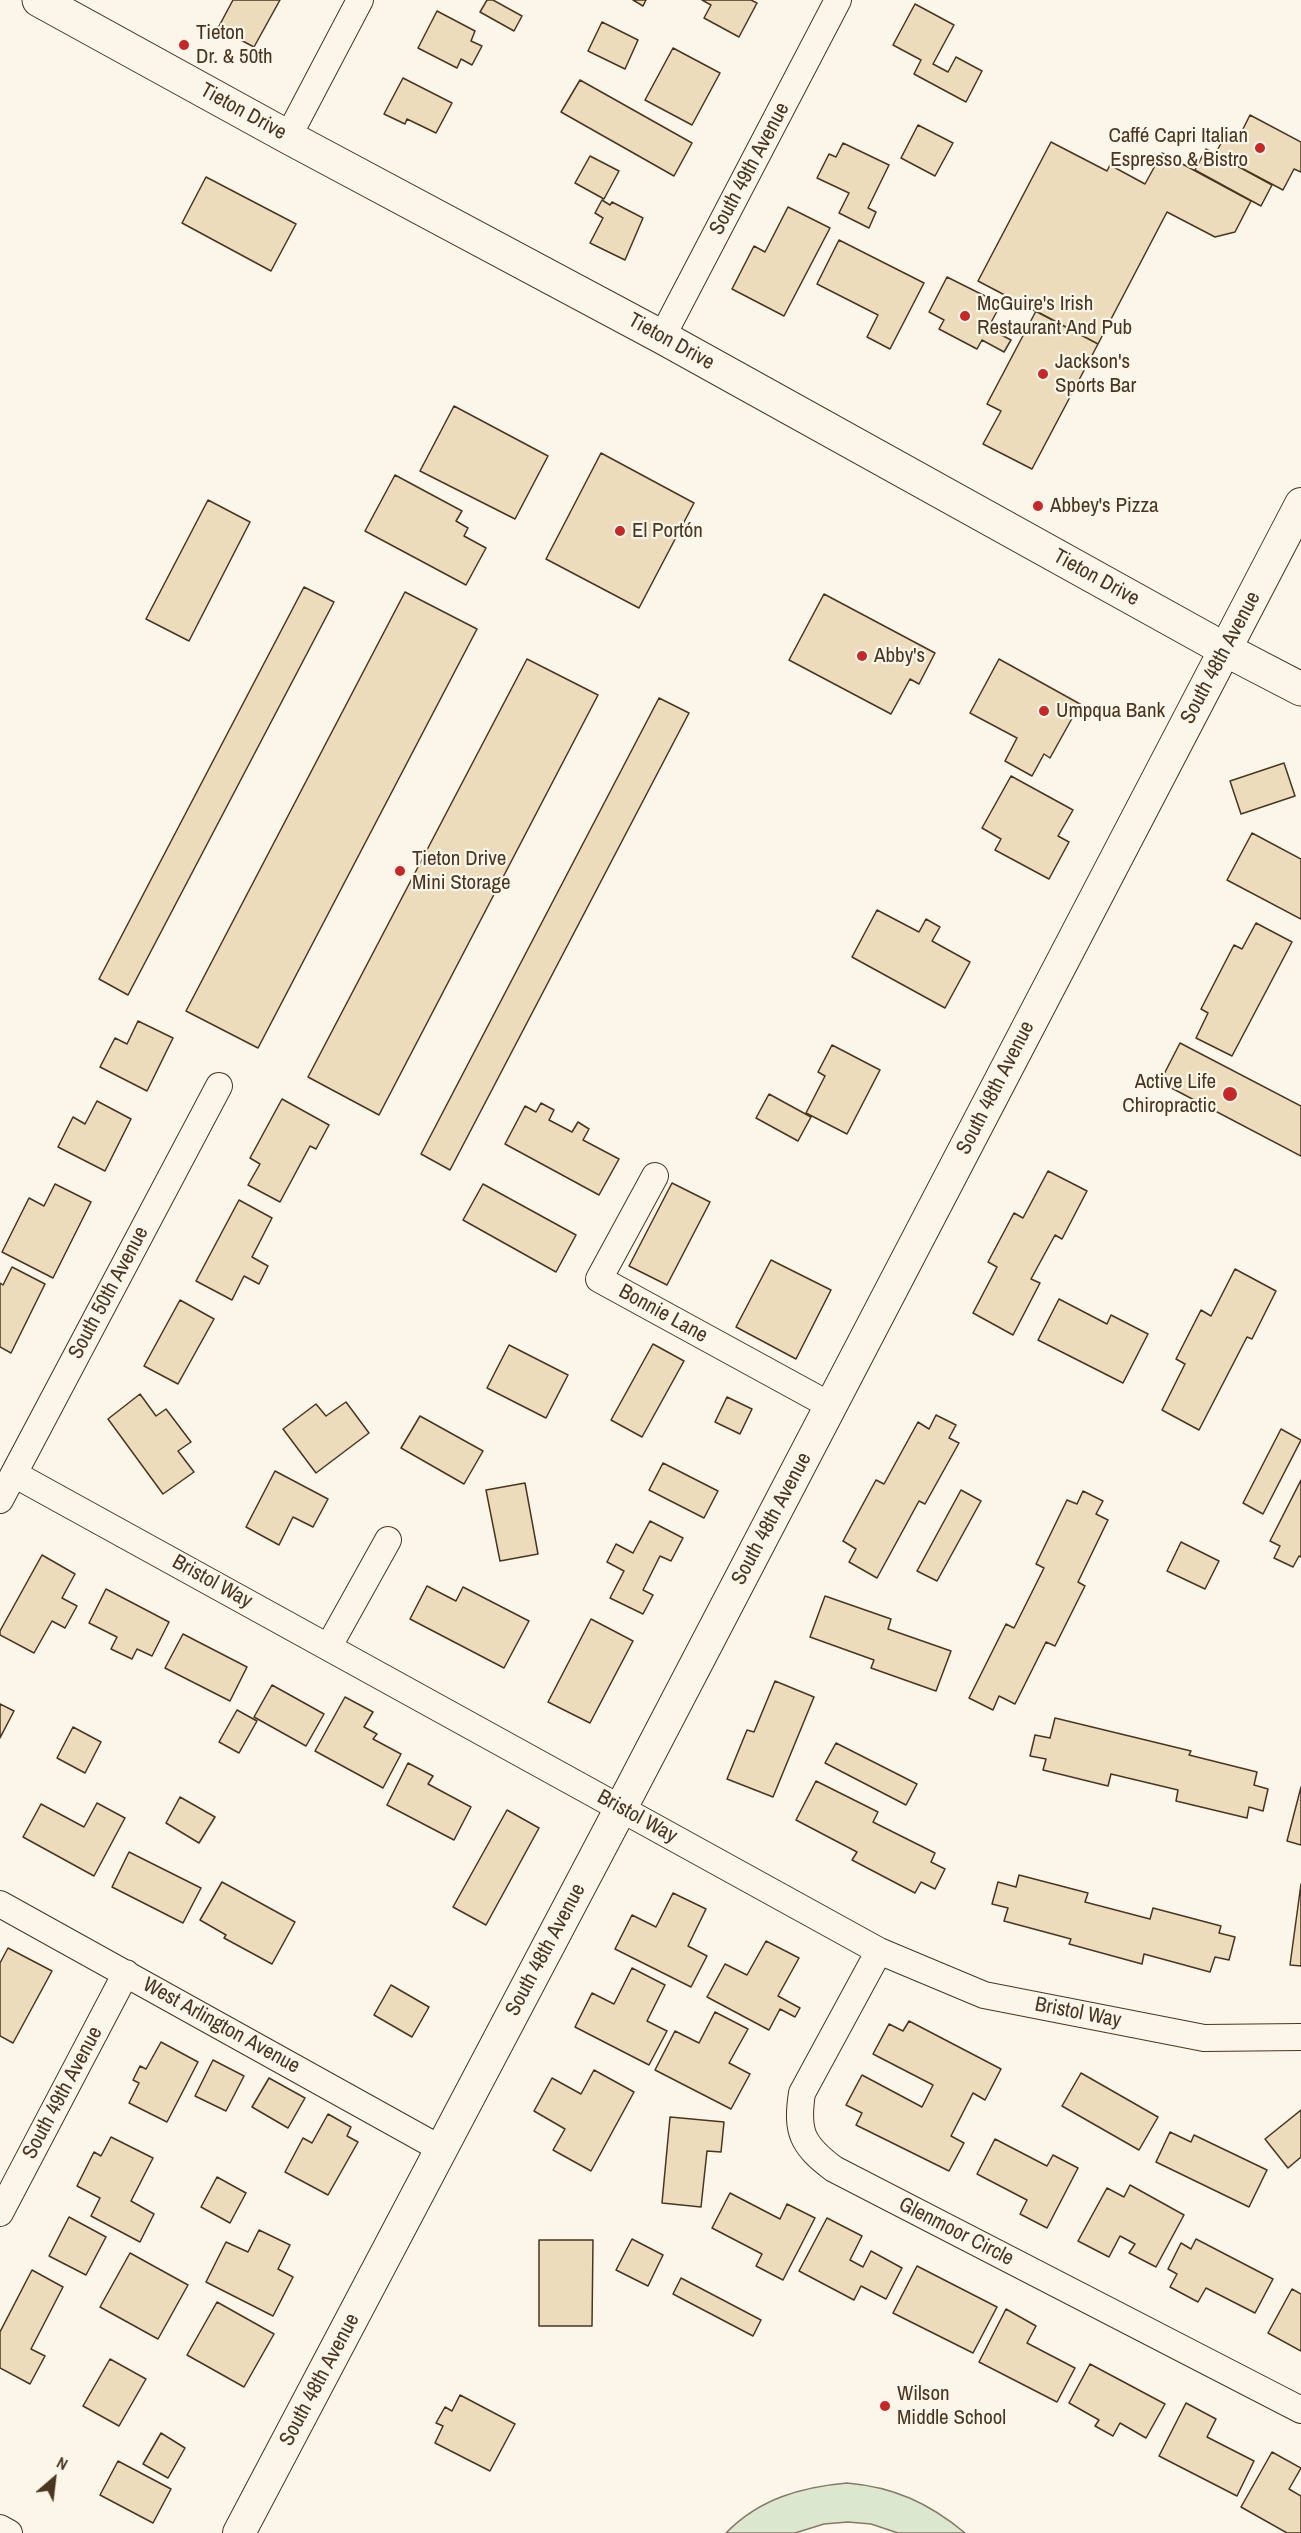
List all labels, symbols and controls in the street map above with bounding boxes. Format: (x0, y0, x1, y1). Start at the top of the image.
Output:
place label: Tieton Dr. & 50th (196, 20, 273, 70)
marker: Tieton Dr. & 50th (177, 38, 191, 52)
street label: Tieton Drive (196, 78, 290, 146)
street label: South 49th Avenue (705, 99, 795, 239)
place label: Caffé Capri Italian Espresso & Bistro (1109, 123, 1248, 173)
marker: Caffé Capri Italian Espresso & Bistro (1253, 141, 1267, 155)
place label: McGuire's Irish Restaurant And Pub (977, 291, 1132, 341)
street label: Tieton Drive (624, 308, 718, 376)
marker: McGuire's Irish Restaurant And Pub (958, 309, 972, 323)
place label: Jackson's Sports Bar (1055, 349, 1136, 399)
marker: Jackson's Sports Bar (1036, 367, 1050, 381)
place label: Abbey's Pizza (1050, 493, 1159, 519)
marker: Abbey's Pizza (1031, 499, 1045, 513)
place label: El Portón (632, 518, 703, 544)
marker: El Portón (613, 524, 627, 538)
street label: Tieton Drive (1049, 544, 1143, 612)
street label: South 48th Avenue (1176, 588, 1266, 728)
place label: Abby's (874, 643, 925, 669)
marker: Abby's (855, 649, 869, 663)
place label: Umpqua Bank (1056, 698, 1165, 724)
marker: Umpqua Bank (1037, 704, 1051, 718)
place label: Tieton Drive Mini Storage (412, 846, 511, 896)
marker: Tieton Drive Mini Storage (393, 864, 407, 878)
street label: South 48th Avenue (952, 1017, 1040, 1159)
place label: Active Life Chiropractic (1122, 1069, 1216, 1119)
marker: Active Life Chiropractic (1221, 1085, 1239, 1103)
street label: South 50th Avenue (64, 1223, 154, 1363)
street label: Bonnie Lane (614, 1279, 712, 1349)
street label: South 48th Avenue (727, 1449, 817, 1589)
street label: Bristol Way (168, 1550, 256, 1614)
street label: Bristol Way (593, 1785, 681, 1849)
street label: South 48th Avenue (501, 1880, 591, 2020)
street label: West Arlington Avenue (138, 1972, 304, 2080)
street label: Bristol Way (1033, 1992, 1123, 2034)
street label: South 49th Avenue (18, 2023, 108, 2163)
street label: Glenmoor Circle (894, 2192, 1018, 2272)
street label: South 48th Avenue (275, 2310, 365, 2450)
place label: Wilson Middle School (897, 2381, 1006, 2431)
marker: Wilson Middle School (878, 2399, 892, 2413)
north arrow (24, 2449, 84, 2509)
text: N (53, 2451, 72, 2475)

